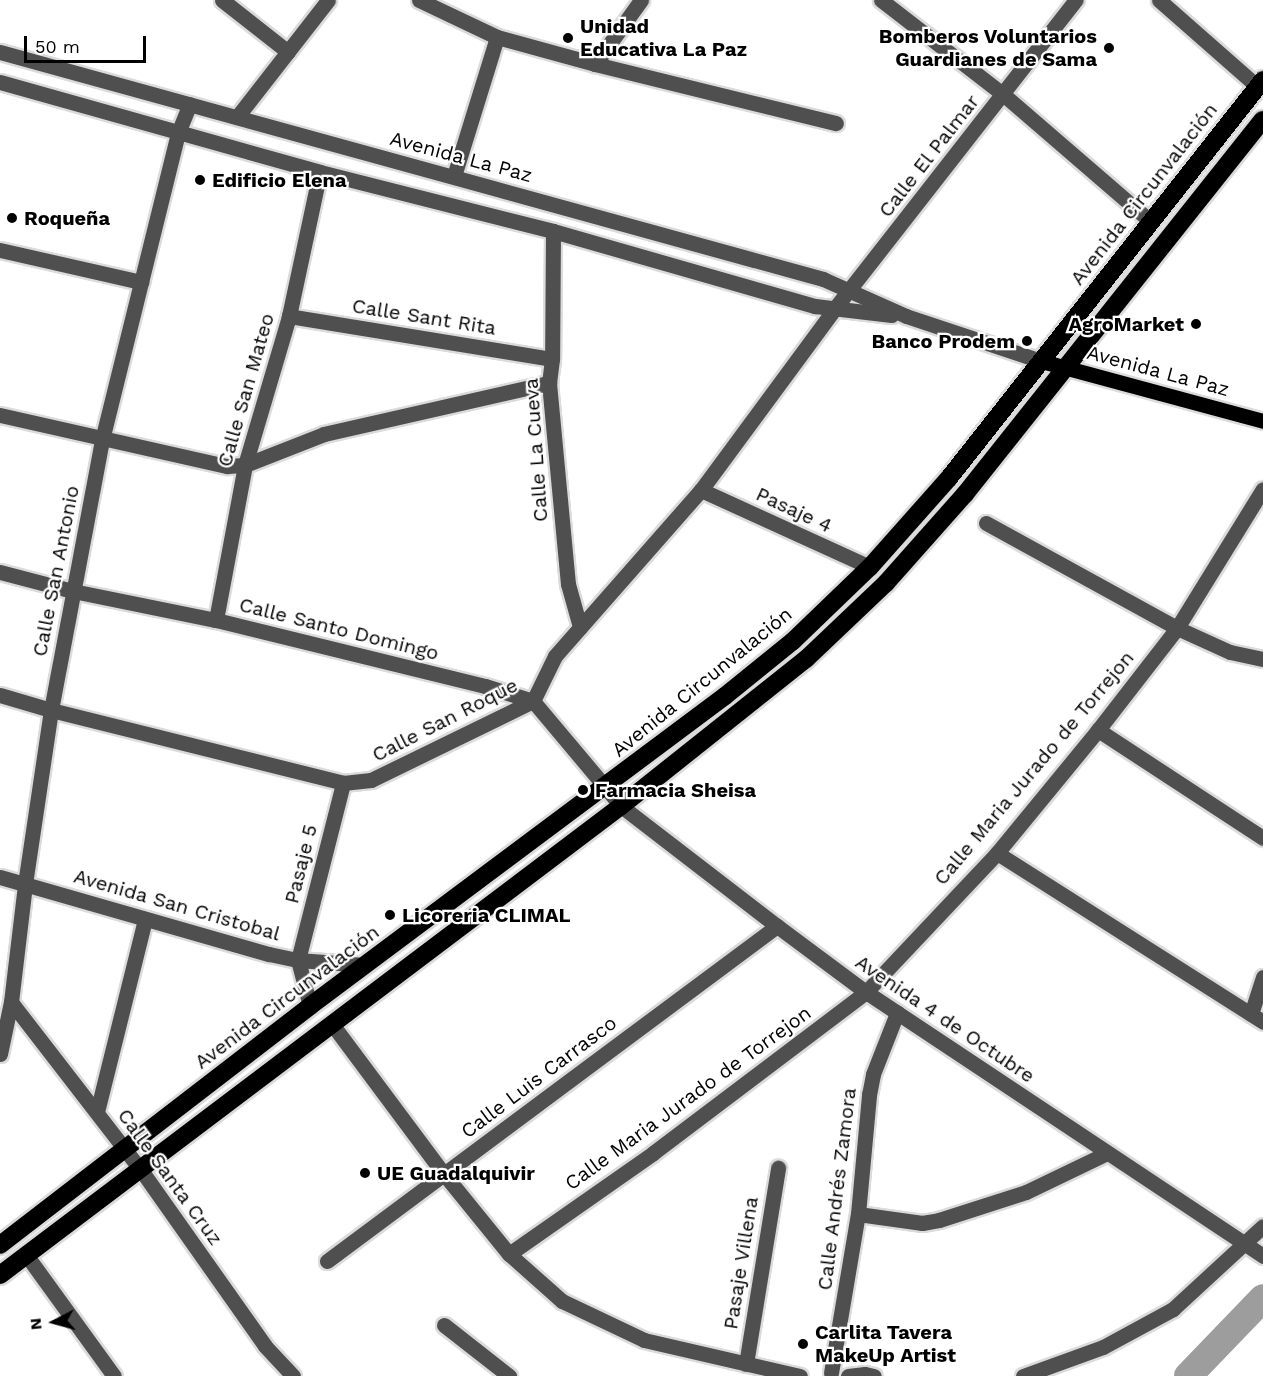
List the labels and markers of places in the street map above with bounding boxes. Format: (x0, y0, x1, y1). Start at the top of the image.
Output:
place label: Unidad Educativa La Paz (580, 14, 747, 61)
place label: Bomberos Voluntarios Guardianes de Sama (878, 24, 1097, 71)
marker: Unidad Educativa La Paz (561, 31, 575, 45)
marker: Bomberos Voluntarios Guardianes de Sama (1102, 41, 1116, 55)
place label: Edificio Elena (212, 168, 347, 192)
marker: Edificio Elena (193, 173, 207, 187)
place label: Roqueña (24, 206, 110, 230)
marker: Roqueña (5, 211, 19, 225)
place label: AgroMarket (1068, 312, 1184, 336)
marker: AgroMarket (1189, 317, 1203, 331)
place label: Banco Prodem (872, 329, 1015, 353)
marker: Banco Prodem (1020, 334, 1034, 348)
place label: Farmacia Sheisa (595, 778, 756, 802)
marker: Farmacia Sheisa (576, 783, 590, 797)
place label: Licoreria CLIMAL (402, 903, 571, 927)
marker: Licoreria CLIMAL (383, 908, 397, 922)
place label: UE Guadalquivir (377, 1161, 535, 1185)
marker: UE Guadalquivir (358, 1166, 372, 1180)
place label: Carlita Tavera MakeUp Artist (815, 1320, 956, 1367)
marker: Carlita Tavera MakeUp Artist (796, 1337, 810, 1351)

